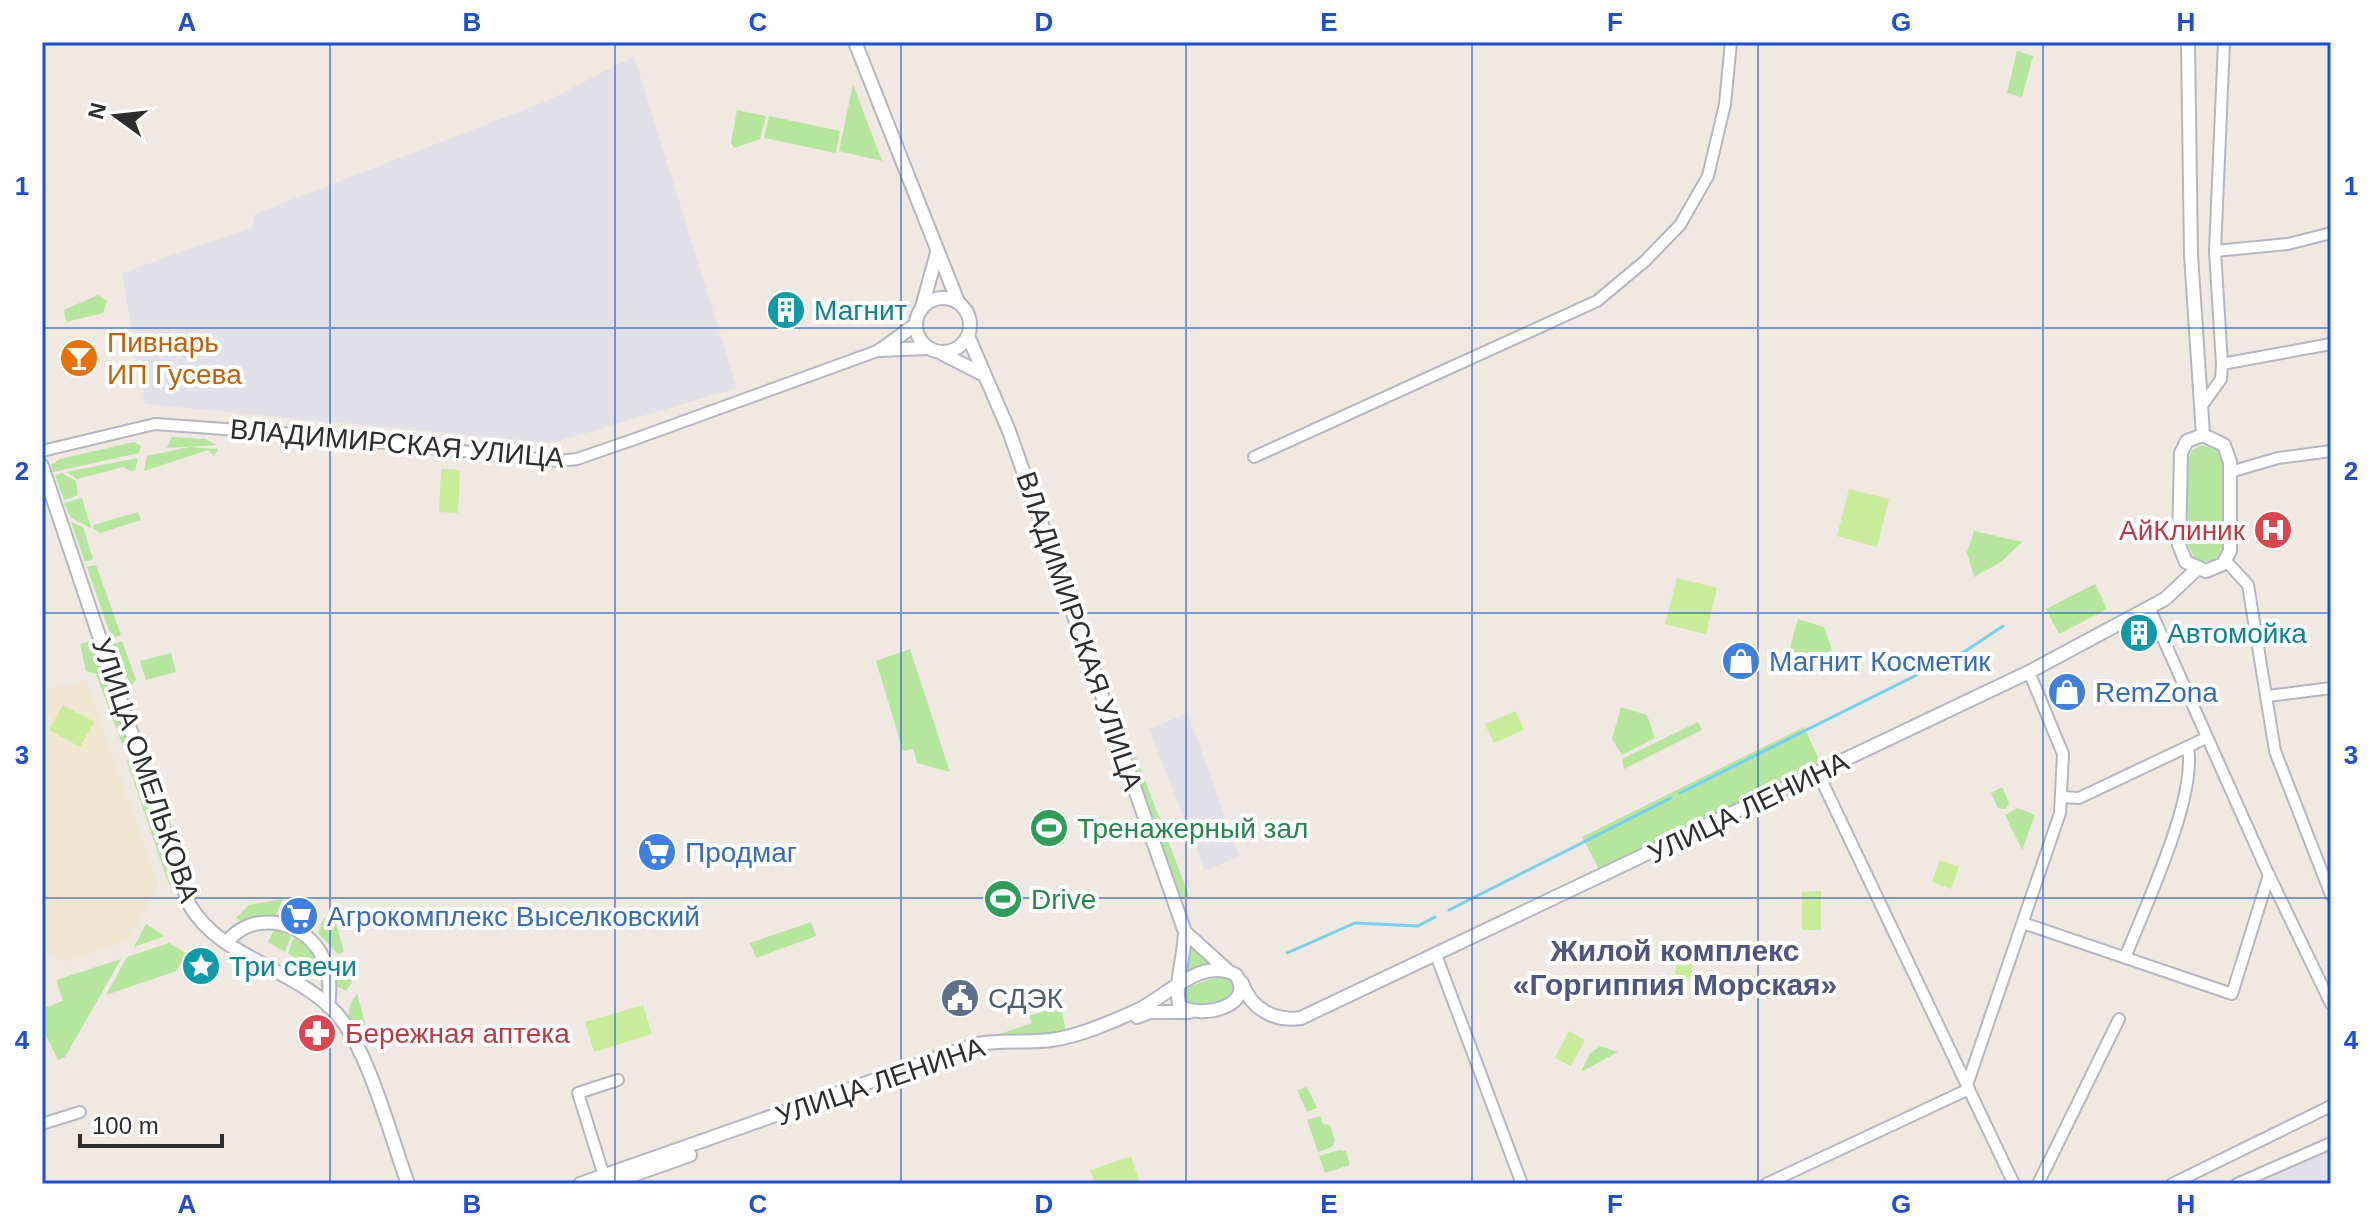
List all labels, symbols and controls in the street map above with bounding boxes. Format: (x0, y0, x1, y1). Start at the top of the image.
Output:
text: A (178, 7, 197, 37)
text: B (463, 7, 481, 37)
text: C (749, 7, 768, 37)
text: D (1035, 7, 1053, 37)
text: E (1320, 7, 1338, 37)
text: F (1607, 7, 1623, 37)
text: G (1891, 7, 1911, 37)
text: H (2177, 7, 2195, 37)
north arrow (76, 76, 156, 156)
text: N (83, 100, 111, 122)
text: 1 (15, 171, 29, 201)
text: 1 (2344, 171, 2358, 201)
building icon: Магнит (765, 289, 807, 331)
place label: Магнит (814, 295, 908, 326)
place label: Пивнарь ИП Гусева (107, 327, 242, 390)
bar icon: Пивнарь ИП Гусева (58, 337, 100, 379)
street label: ВЛАДИМИРСКАЯ УЛИЦА (229, 413, 566, 474)
text: 2 (15, 456, 29, 486)
text: 2 (2344, 456, 2358, 486)
street label: ВЛАДИМИРСКАЯ УЛИЦА (1010, 468, 1149, 795)
hospital icon: АйКлиник (2252, 509, 2294, 551)
place label: АйКлиник (2119, 515, 2246, 546)
building icon: Автомойка (2118, 612, 2160, 654)
place label: Автомойка (2167, 618, 2307, 649)
street label: УЛИЦА ОМЕЛЬКОВА (86, 634, 205, 907)
shop icon: Магнит Косметик (1720, 640, 1762, 682)
place label: Магнит Косметик (1769, 646, 1991, 677)
shop icon: RemZona (2046, 671, 2088, 713)
place label: RemZona (2095, 677, 2218, 708)
text: 3 (15, 740, 29, 770)
text: 3 (2344, 740, 2358, 770)
street label: УЛИЦА ЛЕНИНА (1643, 745, 1854, 869)
sports icon: Тренажерный зал (1028, 807, 1070, 849)
place label: Тренажерный зал (1077, 813, 1308, 844)
supermarket icon: Продмаг (636, 831, 678, 873)
place label: Продмаг (685, 837, 797, 868)
sports icon: Drive (982, 878, 1024, 920)
place label: Drive (1031, 884, 1096, 915)
supermarket icon: Агрокомплекс Выселковский (278, 895, 320, 937)
place label: Агрокомплекс Выселковский (327, 901, 700, 932)
district label: Жилой комплекс «Горгиппия Морская» (1513, 934, 1837, 1001)
place icon: Три свечи (180, 945, 222, 987)
place label: Три свечи (229, 951, 357, 982)
public building icon: СДЭК (939, 977, 981, 1019)
place label: СДЭК (988, 983, 1064, 1014)
pharmacy icon: Бережная аптека (296, 1012, 338, 1054)
place label: Бережная аптека (345, 1018, 570, 1049)
text: 4 (15, 1025, 30, 1055)
text: 4 (2344, 1025, 2359, 1055)
street label: УЛИЦА ЛЕНИНА (772, 1031, 989, 1132)
scale bar (80, 1098, 222, 1148)
text: 100 m (92, 1112, 159, 1139)
text: A (178, 1189, 197, 1219)
text: B (463, 1189, 481, 1219)
text: C (749, 1189, 768, 1219)
text: D (1035, 1189, 1053, 1219)
text: E (1320, 1189, 1338, 1219)
text: F (1607, 1189, 1623, 1219)
text: G (1891, 1189, 1911, 1219)
text: H (2177, 1189, 2195, 1219)

